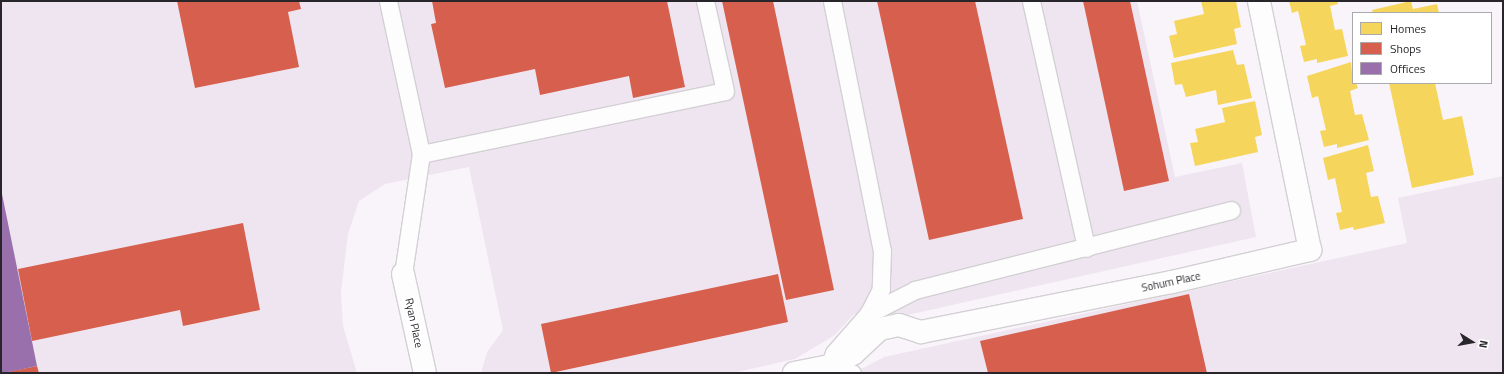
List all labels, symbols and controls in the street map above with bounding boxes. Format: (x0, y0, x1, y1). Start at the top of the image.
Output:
legend (1352, 12, 1492, 84)
text: Homes (1390, 19, 1426, 38)
text: Shops (1390, 39, 1421, 58)
text: Offices (1390, 59, 1425, 78)
street label: Sohum Place (1140, 269, 1202, 295)
street label: Ryan Place (402, 297, 426, 349)
north arrow (1452, 322, 1492, 362)
text: N (1475, 339, 1492, 350)

